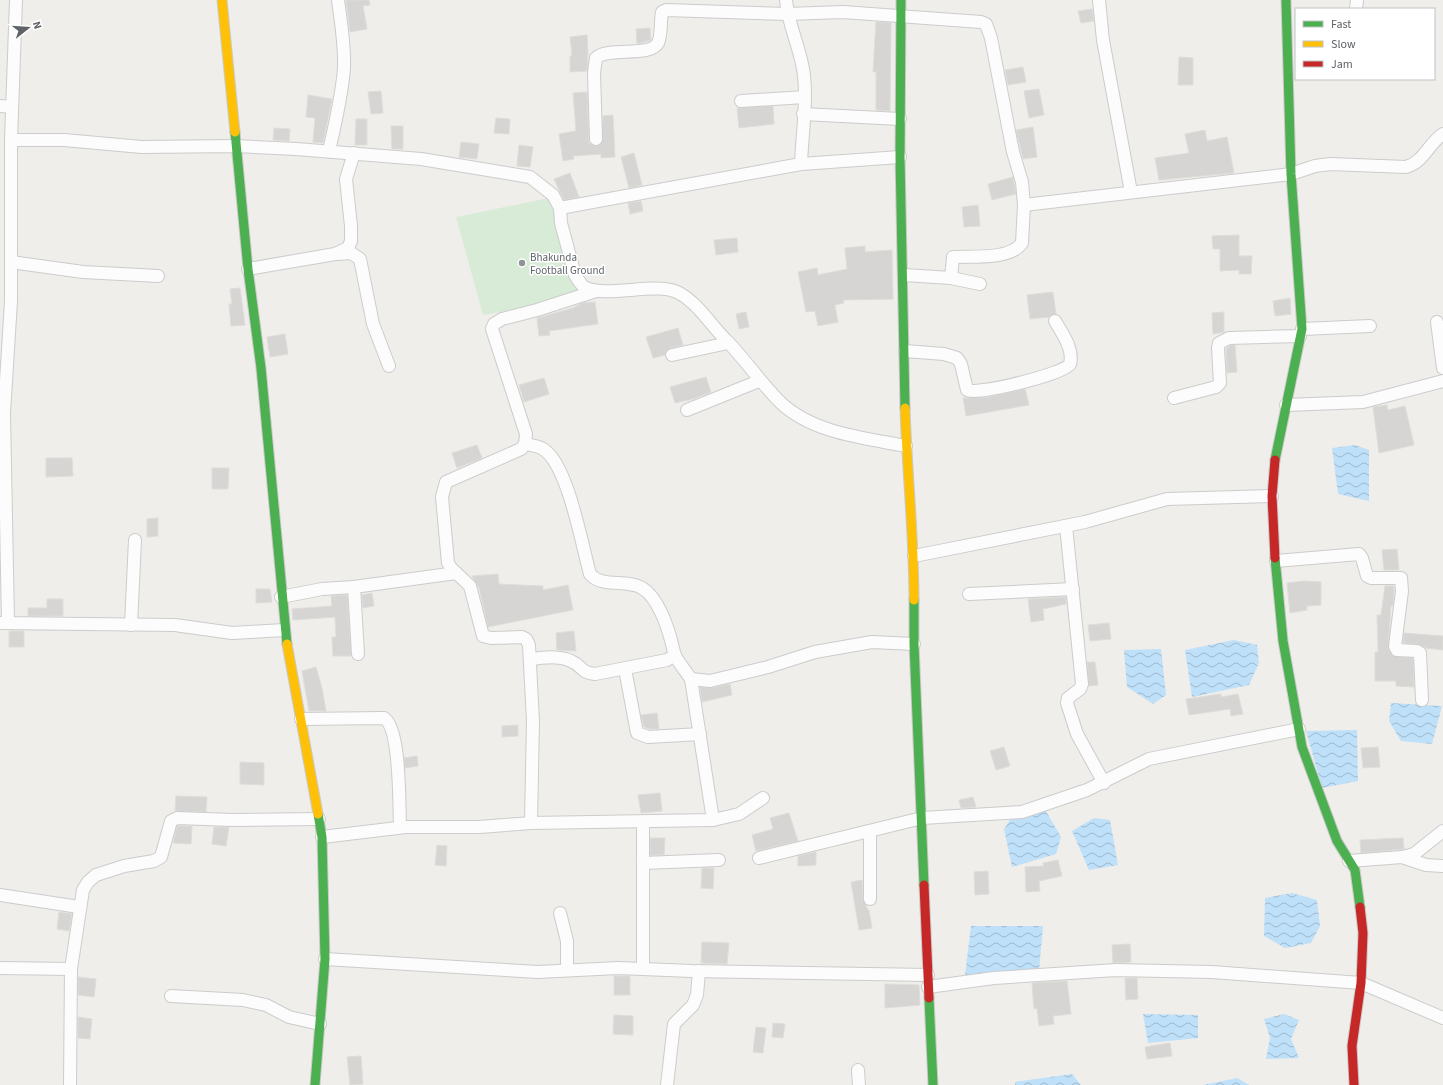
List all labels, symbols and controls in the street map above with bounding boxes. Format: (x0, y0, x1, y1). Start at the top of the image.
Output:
north arrow (8, 8, 48, 48)
legend (1295, 8, 1435, 80)
text: Fast (1331, 16, 1351, 33)
text: N (29, 20, 45, 31)
text: Slow (1331, 36, 1356, 53)
text: Jam (1331, 56, 1353, 73)
place label: Bhakunda Football Ground (530, 250, 605, 278)
marker: Bhakunda Football Ground (517, 258, 527, 268)

